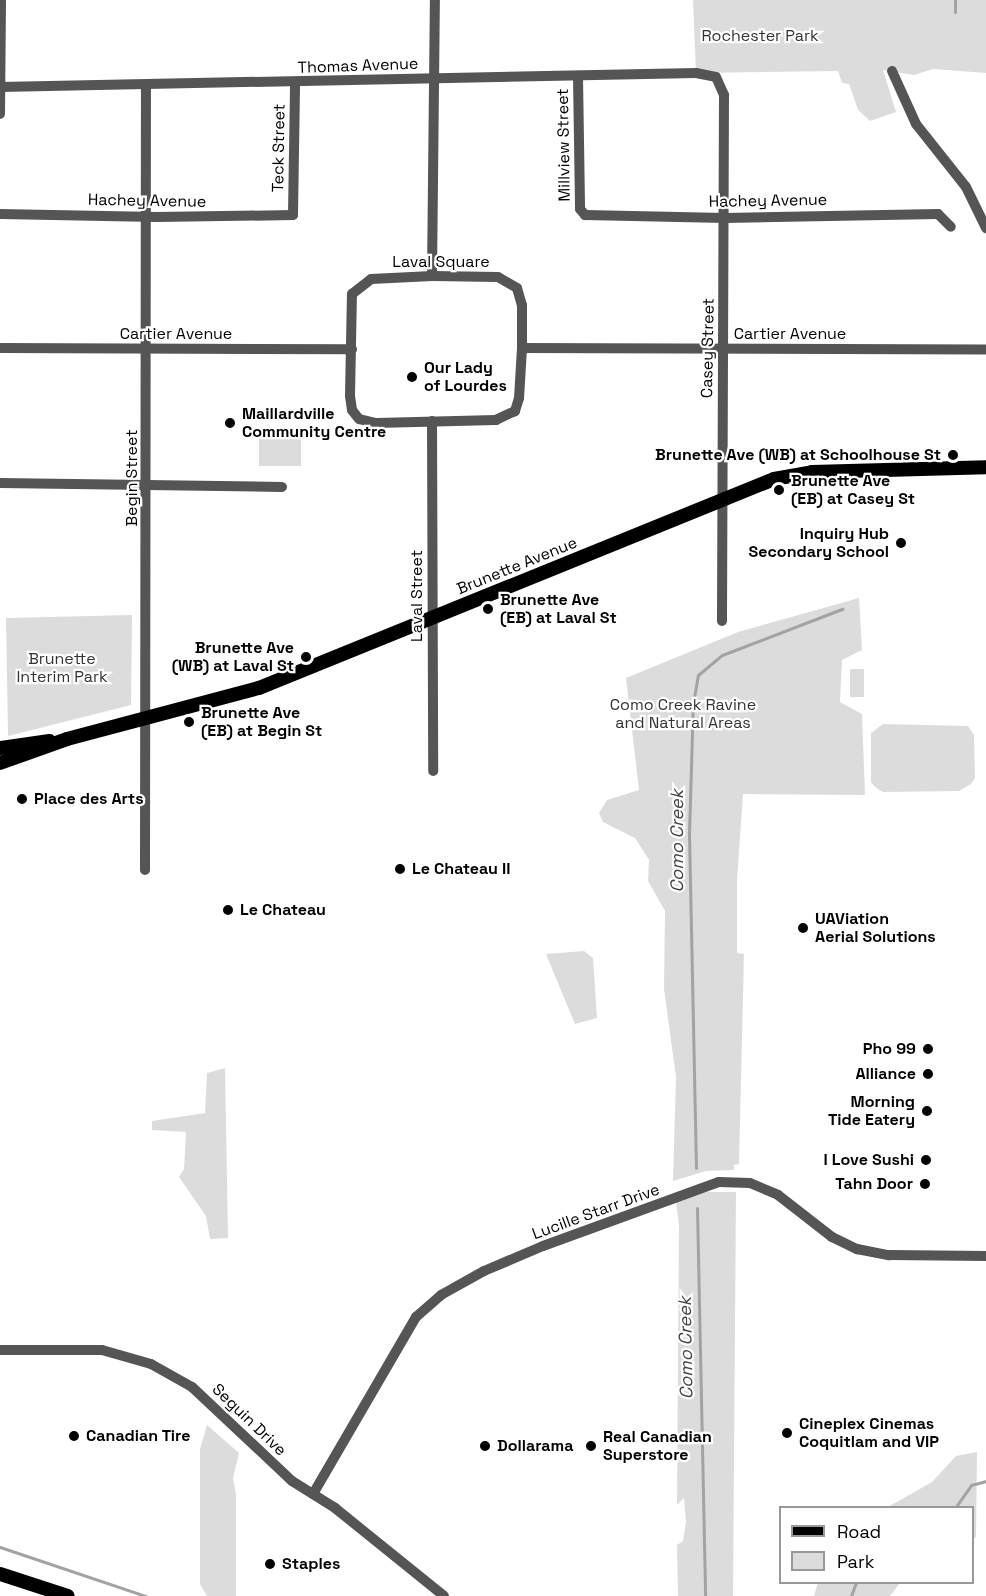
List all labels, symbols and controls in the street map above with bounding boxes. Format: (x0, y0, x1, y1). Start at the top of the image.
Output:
park label: Rochester Park (701, 26, 819, 46)
street label: Thomas Avenue (297, 54, 419, 78)
street label: Millview Street (553, 88, 575, 202)
street label: Teck Street (269, 104, 289, 192)
street label: Hachey Avenue (87, 190, 207, 212)
street label: Hachey Avenue (708, 190, 828, 212)
street label: Laval Square (392, 252, 490, 272)
street label: Casey Street (698, 298, 718, 398)
street label: Cartier Avenue (120, 324, 232, 344)
street label: Cartier Avenue (734, 324, 846, 344)
place label: Our Lady of Lourdes (424, 358, 507, 396)
marker: Our Lady of Lourdes (405, 370, 419, 384)
place label: Maillardville Community Centre (242, 404, 386, 442)
marker: Maillardville Community Centre (223, 416, 237, 430)
street label: Begin Street (122, 429, 142, 527)
place label: Brunette Ave (WB) at Schoolhouse St (655, 445, 941, 465)
marker: Brunette Ave (WB) at Schoolhouse St (946, 448, 960, 462)
place label: Brunette Ave (EB) at Casey St (791, 471, 915, 509)
marker: Brunette Ave (EB) at Casey St (772, 483, 786, 497)
place label: Inquiry Hub Secondary School (749, 524, 889, 562)
street label: Brunette Avenue (454, 533, 580, 599)
marker: Inquiry Hub Secondary School (894, 536, 908, 550)
street label: Laval Street (407, 550, 427, 642)
place label: Brunette Ave (EB) at Laval St (500, 590, 617, 628)
marker: Brunette Ave (EB) at Laval St (481, 602, 495, 616)
place label: Brunette Ave (WB) at Laval St (172, 638, 294, 676)
park label: Brunette Interim Park (16, 649, 108, 687)
marker: Brunette Ave (WB) at Laval St (299, 650, 313, 664)
park label: Como Creek Ravine and Natural Areas (610, 695, 756, 733)
place label: Brunette Ave (EB) at Begin St (201, 703, 322, 741)
marker: Brunette Ave (EB) at Begin St (182, 715, 196, 729)
place label: Place des Arts (34, 789, 144, 809)
water label: Como Creek (666, 790, 688, 892)
marker: Place des Arts (15, 792, 29, 806)
place label: Le Chateau II (412, 859, 510, 879)
marker: Le Chateau II (393, 862, 407, 876)
place label: Le Chateau (240, 900, 326, 920)
marker: Le Chateau (221, 903, 235, 917)
place label: UAViation Aerial Solutions (815, 909, 936, 947)
marker: UAViation Aerial Solutions (796, 921, 810, 935)
place label: Pho 99 (863, 1039, 916, 1059)
marker: Pho 99 (921, 1042, 935, 1056)
place label: Alliance (855, 1064, 916, 1084)
marker: Alliance (921, 1067, 935, 1081)
place label: Morning Tide Eatery (828, 1092, 915, 1130)
marker: Morning Tide Eatery (920, 1104, 934, 1118)
place label: I Love Sushi (824, 1150, 914, 1170)
marker: I Love Sushi (919, 1153, 933, 1167)
place label: Tahn Door (835, 1174, 913, 1194)
marker: Tahn Door (918, 1177, 932, 1191)
street label: Lucille Starr Drive (530, 1180, 662, 1244)
water label: Como Creek (674, 1296, 698, 1400)
street label: Seguin Drive (208, 1380, 290, 1460)
place label: Cineplex Cinemas Coquitlam and VIP (799, 1414, 939, 1452)
place label: Canadian Tire (86, 1426, 191, 1446)
marker: Cineplex Cinemas Coquitlam and VIP (780, 1426, 794, 1440)
place label: Real Canadian Superstore (603, 1427, 712, 1465)
marker: Canadian Tire (67, 1429, 81, 1443)
place label: Dollarama (497, 1436, 574, 1456)
marker: Dollarama (478, 1439, 492, 1453)
marker: Real Canadian Superstore (584, 1439, 598, 1453)
legend (779, 1506, 974, 1584)
text: Road (837, 1520, 881, 1543)
text: Park (837, 1550, 874, 1573)
place label: Staples (282, 1554, 340, 1574)
marker: Staples (263, 1557, 277, 1571)

